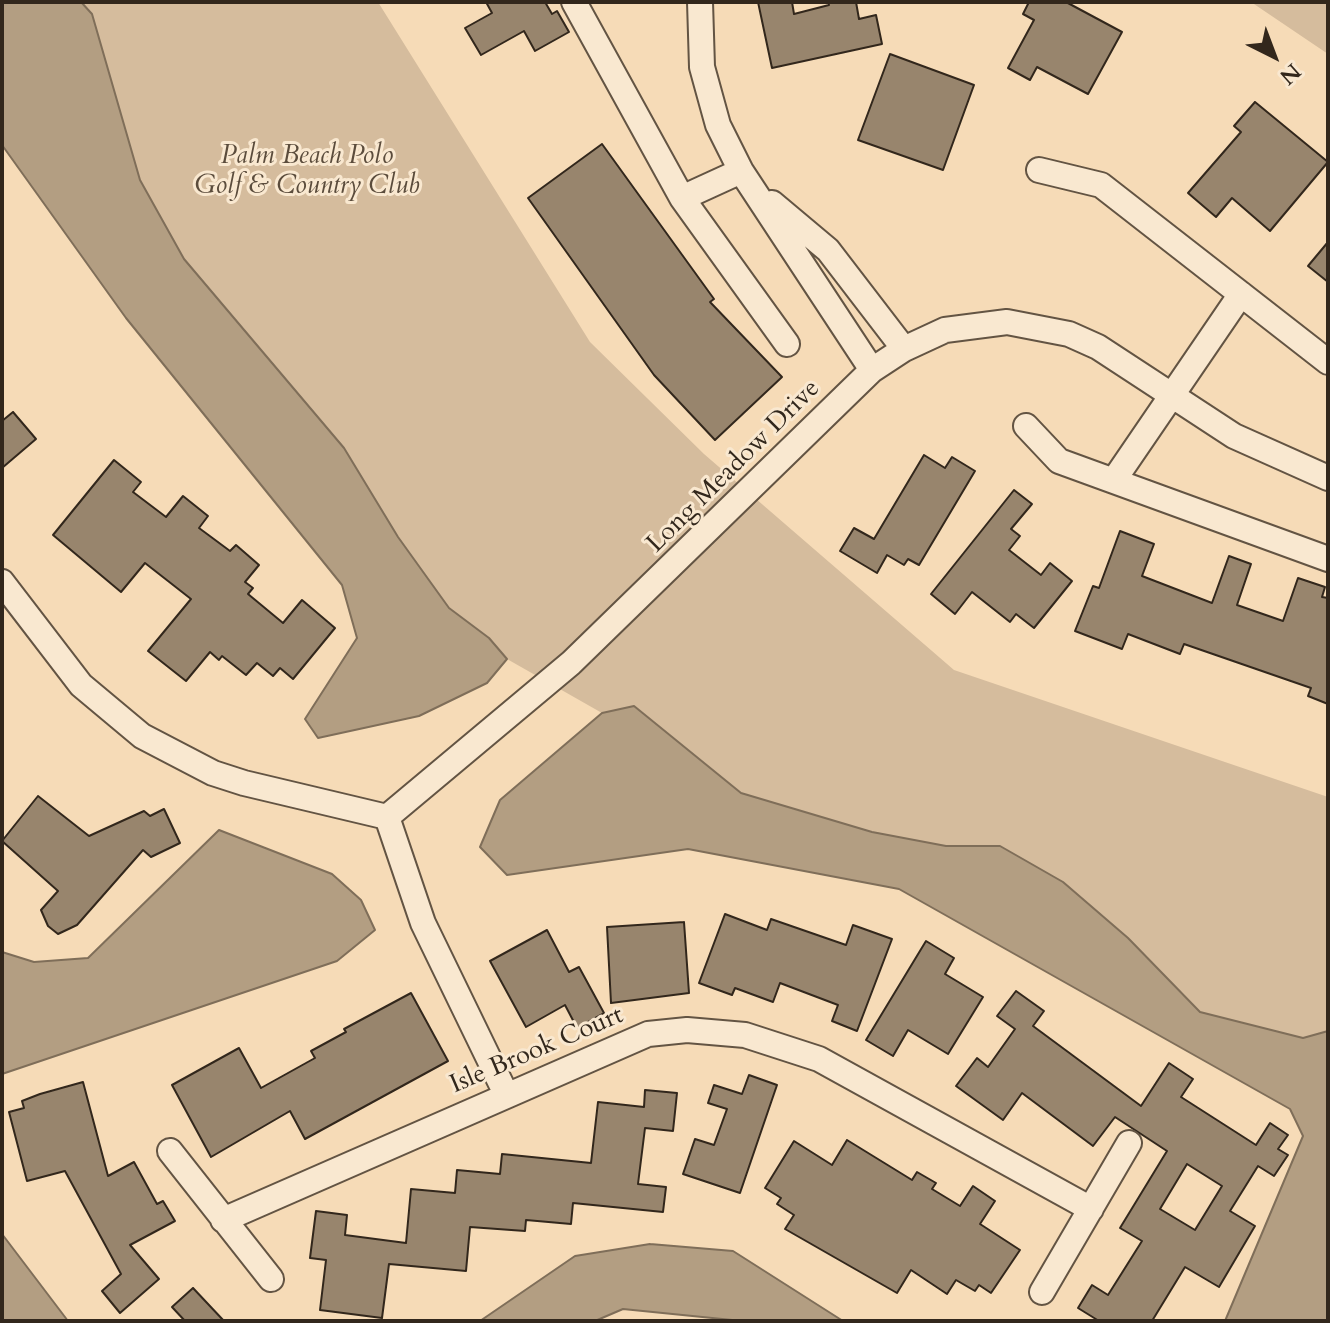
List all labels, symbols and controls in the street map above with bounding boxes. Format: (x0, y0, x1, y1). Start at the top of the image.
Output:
north arrow (1234, 16, 1314, 96)
text: N (1273, 56, 1307, 91)
park label: Palm Beach Polo Golf & Country Club (194, 141, 420, 202)
street label: Long Meadow Drive (641, 374, 827, 560)
street label: Isle Brook Court (446, 1000, 628, 1102)

